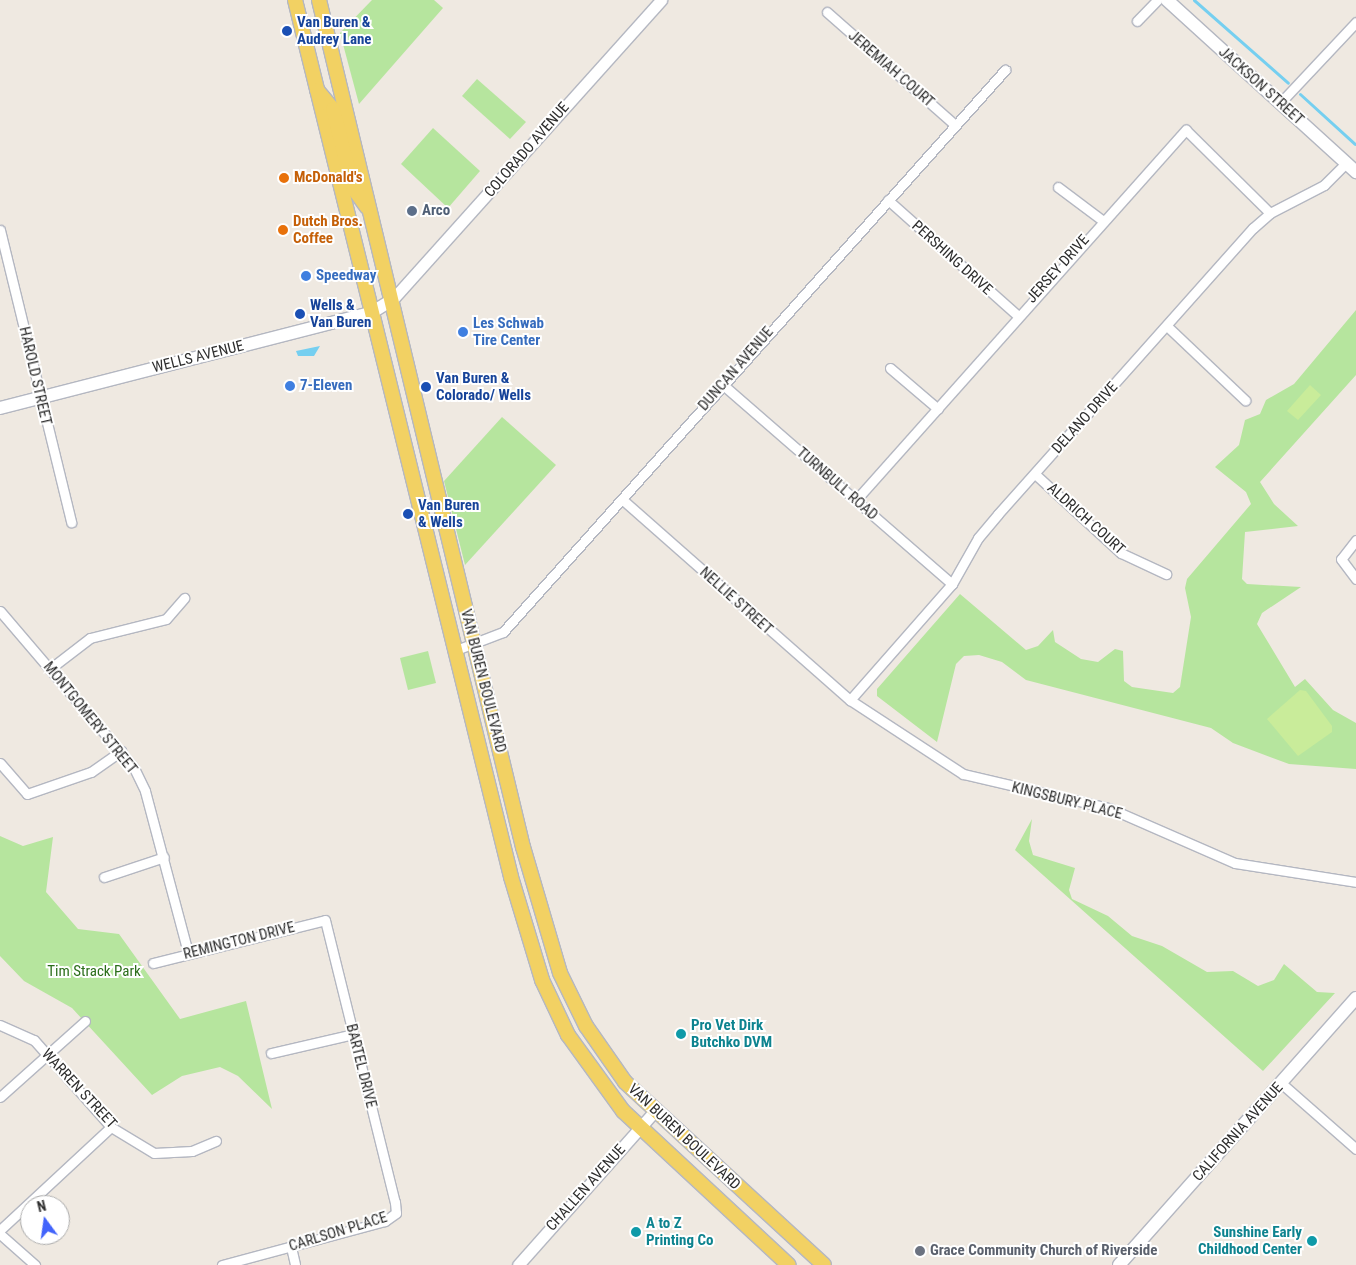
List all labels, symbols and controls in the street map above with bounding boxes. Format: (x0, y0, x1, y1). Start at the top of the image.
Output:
place label: Van Buren & Audrey Lane (297, 13, 372, 48)
marker: Van Buren & Audrey Lane (281, 25, 293, 37)
street label: JEREMIAH COURT (844, 27, 938, 111)
street label: JACKSON STREET (1215, 43, 1307, 129)
street label: COLORADO AVENUE (481, 99, 573, 201)
place label: McDonald's (294, 169, 362, 187)
marker: McDonald's (278, 172, 290, 184)
place label: Arco (422, 202, 450, 220)
marker: Arco (406, 205, 418, 217)
place label: Dutch Bros. Coffee (293, 212, 363, 247)
street label: PERSHING DRIVE (908, 217, 996, 299)
marker: Dutch Bros. Coffee (277, 224, 289, 236)
street label: JERSEY DRIVE (1023, 231, 1093, 307)
place label: Speedway (316, 267, 376, 285)
marker: Speedway (300, 270, 312, 282)
place label: Wells & Van Buren (310, 296, 371, 331)
marker: Wells & Van Buren (294, 308, 306, 320)
place label: Les Schwab Tire Center (473, 314, 544, 349)
street label: DUNCAN AVENUE (695, 323, 777, 415)
street label: HAROLD STREET (15, 325, 55, 427)
marker: Les Schwab Tire Center (457, 326, 469, 338)
street label: WELLS AVENUE (150, 337, 246, 377)
place label: Van Buren & Colorado/ Wells (436, 369, 531, 404)
place label: 7-Eleven (300, 377, 352, 395)
street label: DELANO DRIVE (1048, 379, 1122, 457)
marker: 7-Eleven (284, 380, 296, 392)
marker: Van Buren & Colorado/ Wells (420, 381, 432, 393)
street label: TURNBULL ROAD (793, 444, 881, 524)
street label: ALDRICH COURT (1043, 479, 1129, 559)
place label: Van Buren & Wells (418, 496, 479, 531)
marker: Van Buren & Wells (402, 508, 414, 520)
street label: NELLIE STREET (696, 564, 776, 638)
street label: VAN BUREN BOULEVARD (456, 607, 510, 755)
street label: MONTGOMERY STREET (39, 658, 141, 778)
street label: KINGSBURY PLACE (1010, 779, 1124, 823)
street label: REMINGTON DRIVE (181, 918, 297, 964)
park label: Tim Strack Park (47, 963, 141, 981)
place label: Pro Vet Dirk Butchko DVM (691, 1016, 772, 1051)
street label: BARTEL DRIVE (342, 1022, 380, 1110)
marker: Pro Vet Dirk Butchko DVM (675, 1028, 687, 1040)
street label: WARREN STREET (38, 1045, 120, 1133)
street label: CALIFORNIA AVENUE (1189, 1079, 1287, 1185)
street label: VAN BUREN BOULEVARD (624, 1080, 744, 1194)
street label: CHALLEN AVENUE (542, 1141, 630, 1235)
north arrow (20, 1195, 70, 1245)
text: N (36, 1198, 48, 1215)
street label: CARLSON PLACE (287, 1208, 389, 1256)
place label: A to Z Printing Co (646, 1214, 713, 1249)
place label: Sunshine Early Childhood Center (1198, 1223, 1302, 1258)
marker: A to Z Printing Co (630, 1226, 642, 1238)
marker: Sunshine Early Childhood Center (1306, 1235, 1318, 1247)
place label: Grace Community Church of Riverside (930, 1242, 1157, 1260)
marker: Grace Community Church of Riverside (914, 1245, 926, 1257)

